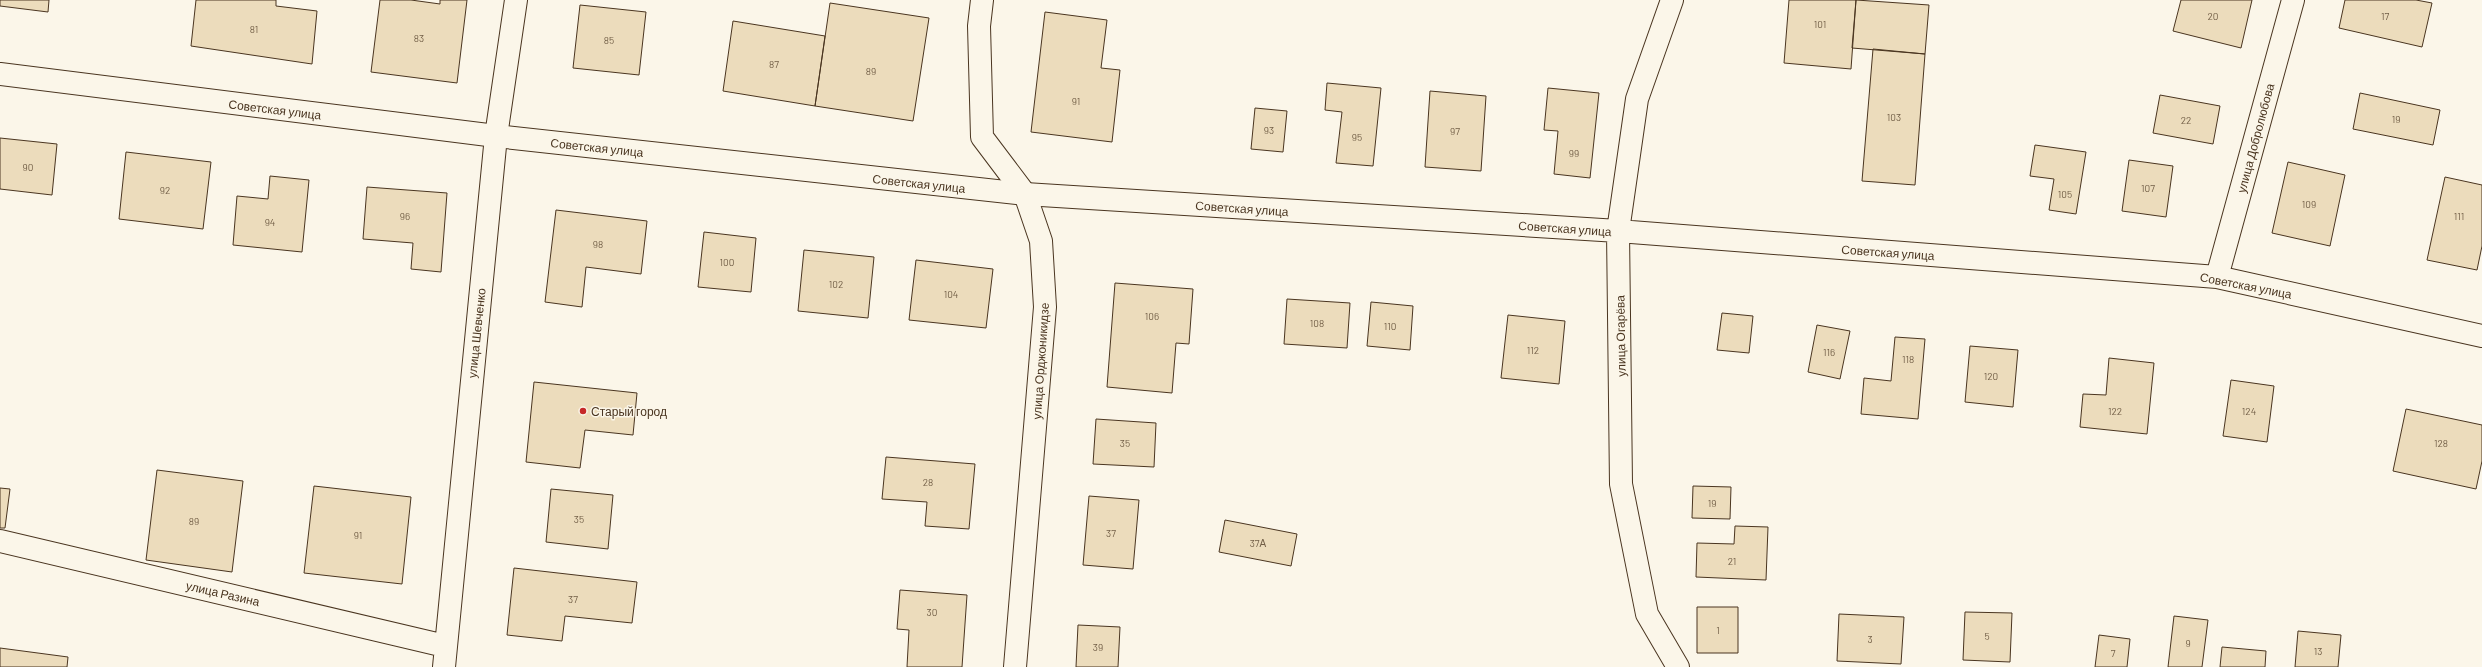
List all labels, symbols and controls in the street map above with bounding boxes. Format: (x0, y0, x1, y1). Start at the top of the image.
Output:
house number: 20 (2207, 10, 2219, 22)
house number: 17 (2381, 10, 2389, 22)
house number: 101 (1814, 18, 1826, 30)
house number: 81 (250, 23, 258, 35)
house number: 83 (414, 32, 424, 44)
house number: 85 (604, 34, 614, 46)
house number: 87 (769, 58, 779, 70)
house number: 89 (866, 65, 876, 77)
street label: улица Добролюбова (2234, 81, 2277, 195)
house number: 91 (1072, 95, 1080, 107)
street label: Советская улица (228, 96, 322, 123)
house number: 103 (1887, 111, 1901, 123)
house number: 19 (2392, 113, 2400, 125)
house number: 22 (2181, 114, 2191, 126)
house number: 93 (1264, 124, 1274, 136)
house number: 97 (1450, 125, 1460, 137)
house number: 95 (1352, 131, 1362, 143)
street label: Советская улица (550, 135, 644, 160)
house number: 99 (1569, 147, 1579, 159)
house number: 90 (23, 161, 33, 173)
street label: Советская улица (872, 171, 966, 196)
house number: 107 (2141, 182, 2155, 194)
house number: 92 (160, 184, 170, 196)
house number: 105 (2058, 188, 2072, 200)
street label: Советская улица (1195, 198, 1289, 219)
house number: 109 (2302, 198, 2316, 210)
house number: 96 (400, 210, 410, 222)
house number: 111 (2454, 210, 2464, 222)
house number: 94 (265, 216, 275, 228)
street label: Советская улица (1518, 218, 1612, 239)
house number: 98 (593, 238, 603, 250)
street label: Советская улица (1841, 242, 1935, 263)
house number: 100 (720, 256, 734, 268)
street label: Советская улица (2199, 269, 2293, 302)
house number: 102 (829, 278, 843, 290)
street label: улица Шевченко (464, 287, 489, 379)
house number: 104 (944, 288, 958, 300)
street label: улица Огарёва (1612, 295, 1629, 377)
street label: улица Орджоникидзе (1029, 302, 1052, 420)
house number: 106 (1145, 310, 1159, 322)
house number: 108 (1310, 317, 1324, 329)
house number: 110 (1384, 320, 1396, 332)
house number: 112 (1527, 344, 1539, 356)
house number: 116 (1823, 346, 1835, 358)
house number: 118 (1902, 353, 1914, 365)
house number: 120 (1984, 370, 1998, 382)
place label: Старый город (591, 404, 667, 419)
house number: 122 (2108, 405, 2122, 417)
house number: 124 (2242, 405, 2256, 417)
marker: Старый город (578, 406, 588, 416)
house number: 35 (1120, 437, 1130, 449)
house number: 128 (2434, 437, 2448, 449)
house number: 28 (923, 476, 933, 488)
house number: 19 (1708, 497, 1716, 509)
house number: 35 (574, 513, 584, 525)
house number: 89 (189, 515, 199, 527)
house number: 37 (1106, 527, 1116, 539)
house number: 91 (354, 529, 362, 541)
house number: 37А (1250, 537, 1267, 549)
house number: 21 (1728, 555, 1736, 567)
street label: улица Разина (185, 578, 261, 609)
house number: 37 (568, 593, 578, 605)
house number: 30 (927, 606, 937, 618)
house number: 1 (1716, 624, 1720, 636)
house number: 5 (1984, 630, 1990, 642)
house number: 3 (1867, 633, 1873, 645)
house number: 9 (2185, 637, 2191, 649)
house number: 39 (1093, 641, 1103, 653)
house number: 13 (2314, 645, 2322, 657)
house number: 7 (2111, 647, 2116, 659)

